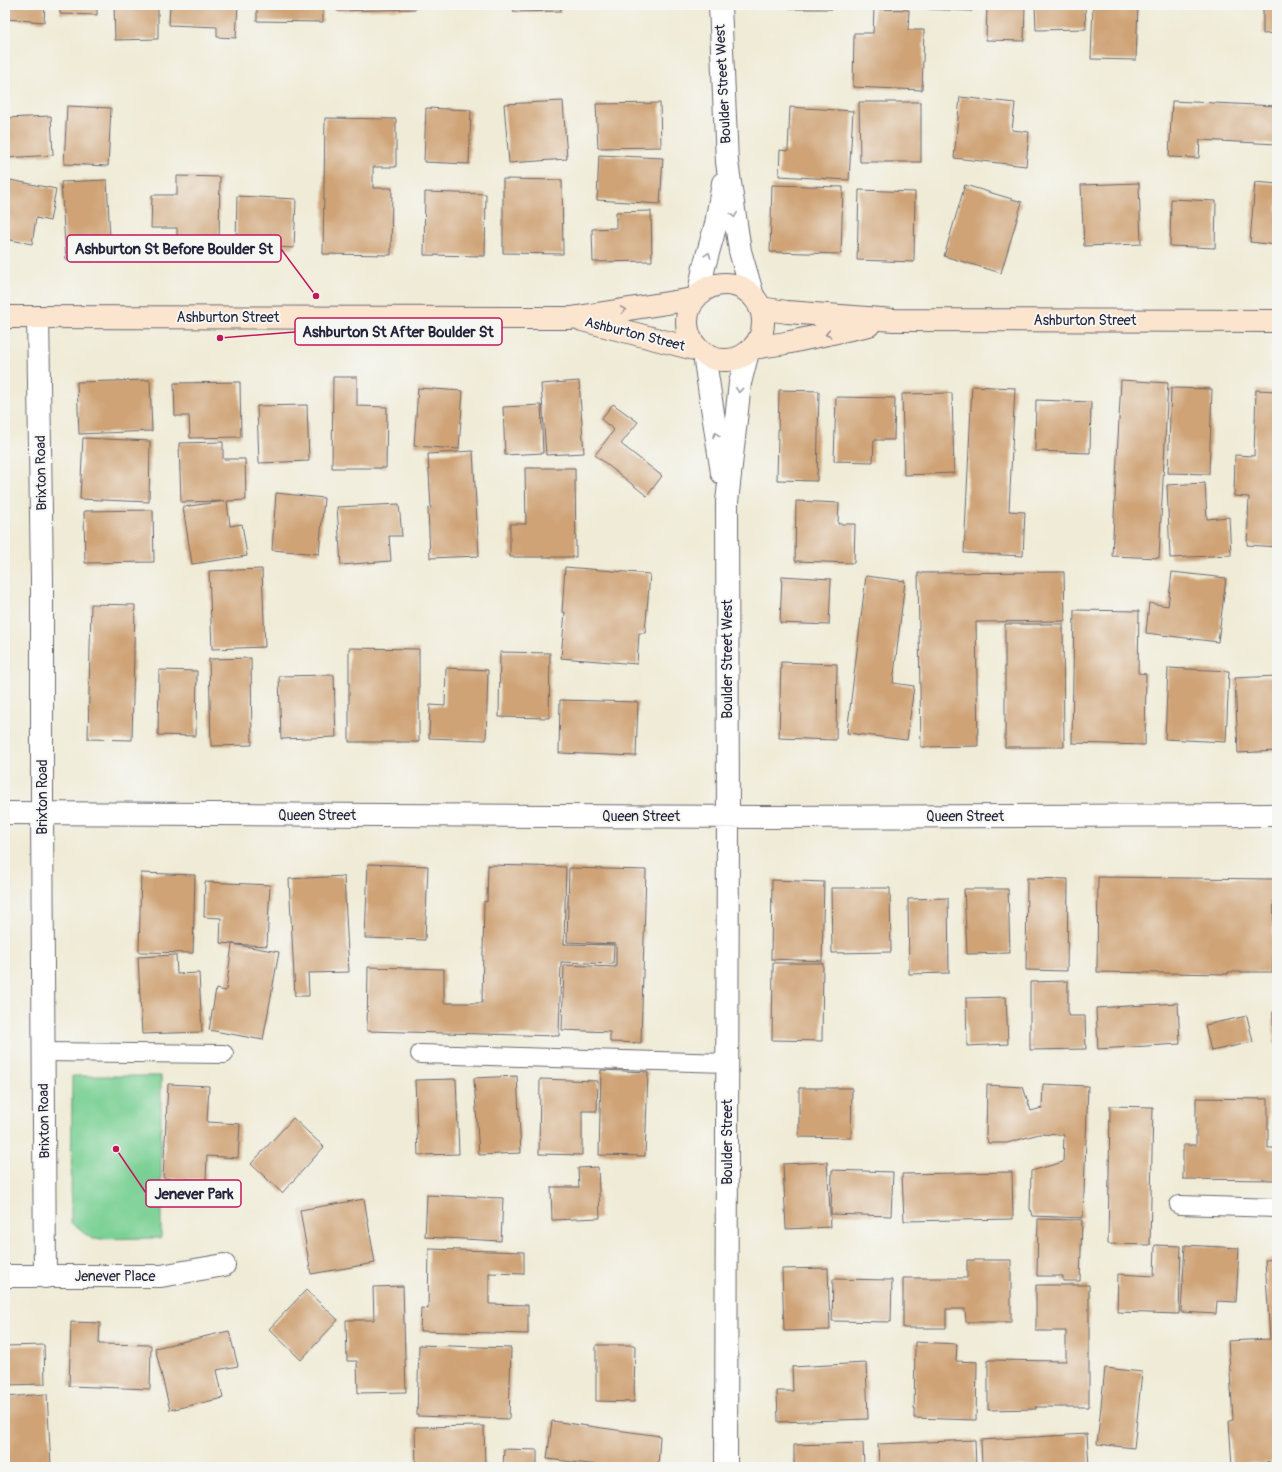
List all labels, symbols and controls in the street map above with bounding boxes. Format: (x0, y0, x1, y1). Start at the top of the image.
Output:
street label: Boulder Street West (711, 24, 735, 144)
one-way arrow (729, 212, 738, 218)
callout: Ashburton St Before Boulder St (67, 235, 281, 262)
text: Ashburton St Before Boulder St (75, 240, 274, 259)
one-way arrow (703, 252, 712, 259)
one-way arrow (620, 306, 627, 315)
street label: Ashburton Street (177, 309, 280, 326)
street label: Ashburton Street (1034, 312, 1137, 329)
street label: Ashburton Street (583, 313, 687, 355)
callout: Ashburton St After Boulder St (295, 318, 502, 345)
text: Ashburton St After Boulder St (302, 323, 495, 342)
one-way arrow (825, 330, 831, 338)
one-way arrow (735, 387, 744, 393)
one-way arrow (712, 432, 721, 438)
street label: Brixton Road (32, 435, 50, 511)
street label: Boulder Street West (719, 599, 736, 719)
street label: Brixton Road (34, 759, 51, 835)
street label: Queen Street (278, 807, 356, 824)
street label: Queen Street (602, 808, 680, 825)
street label: Queen Street (926, 808, 1004, 825)
street label: Brixton Road (35, 1083, 53, 1159)
street label: Boulder Street (719, 1099, 736, 1185)
callout: Jenever Park (146, 1180, 241, 1207)
text: Jenever Park (154, 1185, 234, 1204)
street label: Jenever Place (75, 1268, 156, 1285)

